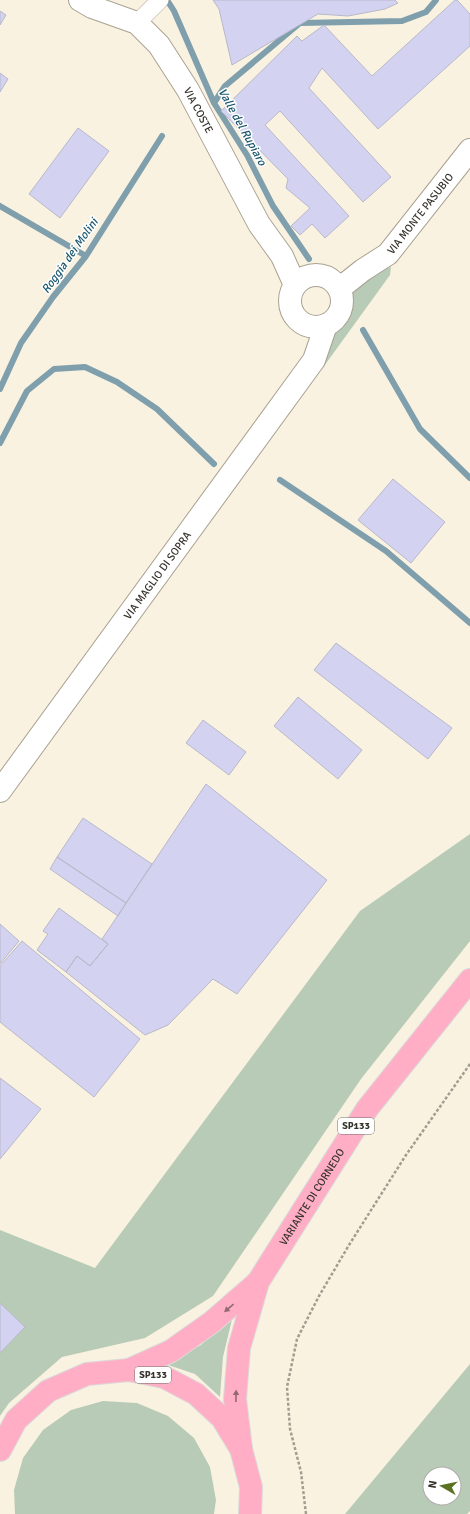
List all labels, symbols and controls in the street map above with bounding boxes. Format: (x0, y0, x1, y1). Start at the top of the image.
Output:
street label: VIA COSTE (181, 85, 216, 135)
water label: Valle del Rupiaro (215, 86, 270, 169)
street label: VIA MONTE PASUBIO (384, 170, 456, 256)
water label: Roggia dei Molini (38, 214, 103, 297)
street label: VIA MAGLIO DI SOPRA (121, 529, 194, 622)
road number: SP133 (338, 1118, 374, 1134)
street label: VARIANTE DI CORNEDO (276, 1146, 347, 1248)
one-way arrow (223, 1303, 234, 1312)
road number: SP133 (135, 1367, 171, 1383)
one-way arrow (233, 1389, 239, 1402)
north arrow (422, 1466, 462, 1506)
text: N (426, 1480, 440, 1489)

